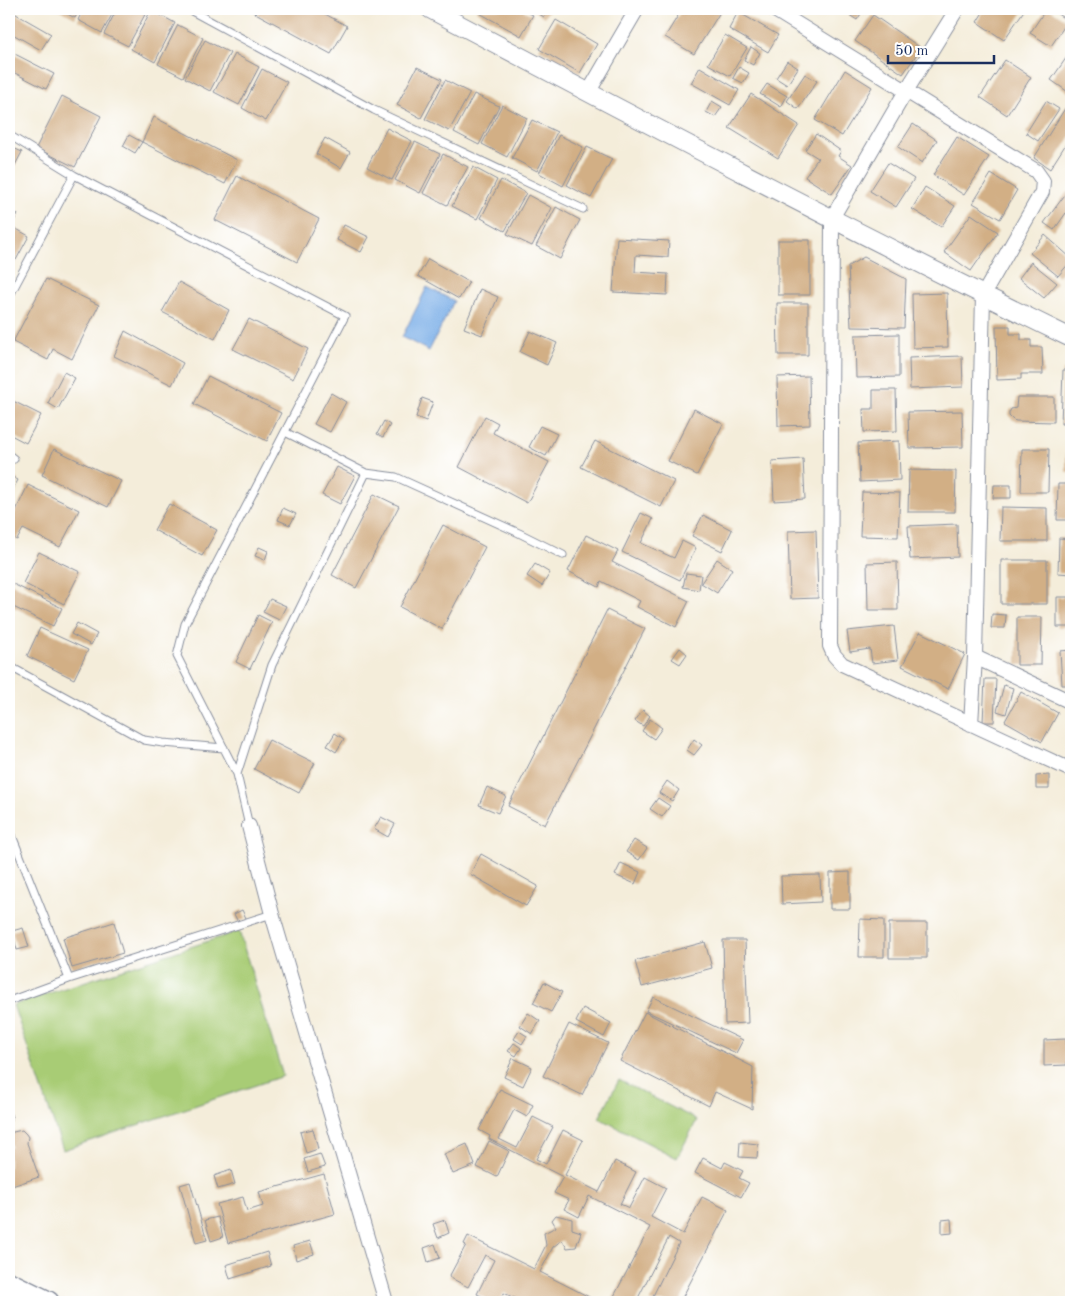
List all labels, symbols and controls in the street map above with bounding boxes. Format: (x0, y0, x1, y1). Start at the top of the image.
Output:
scale bar (888, 32, 994, 64)
text: 50 m (895, 44, 929, 59)

